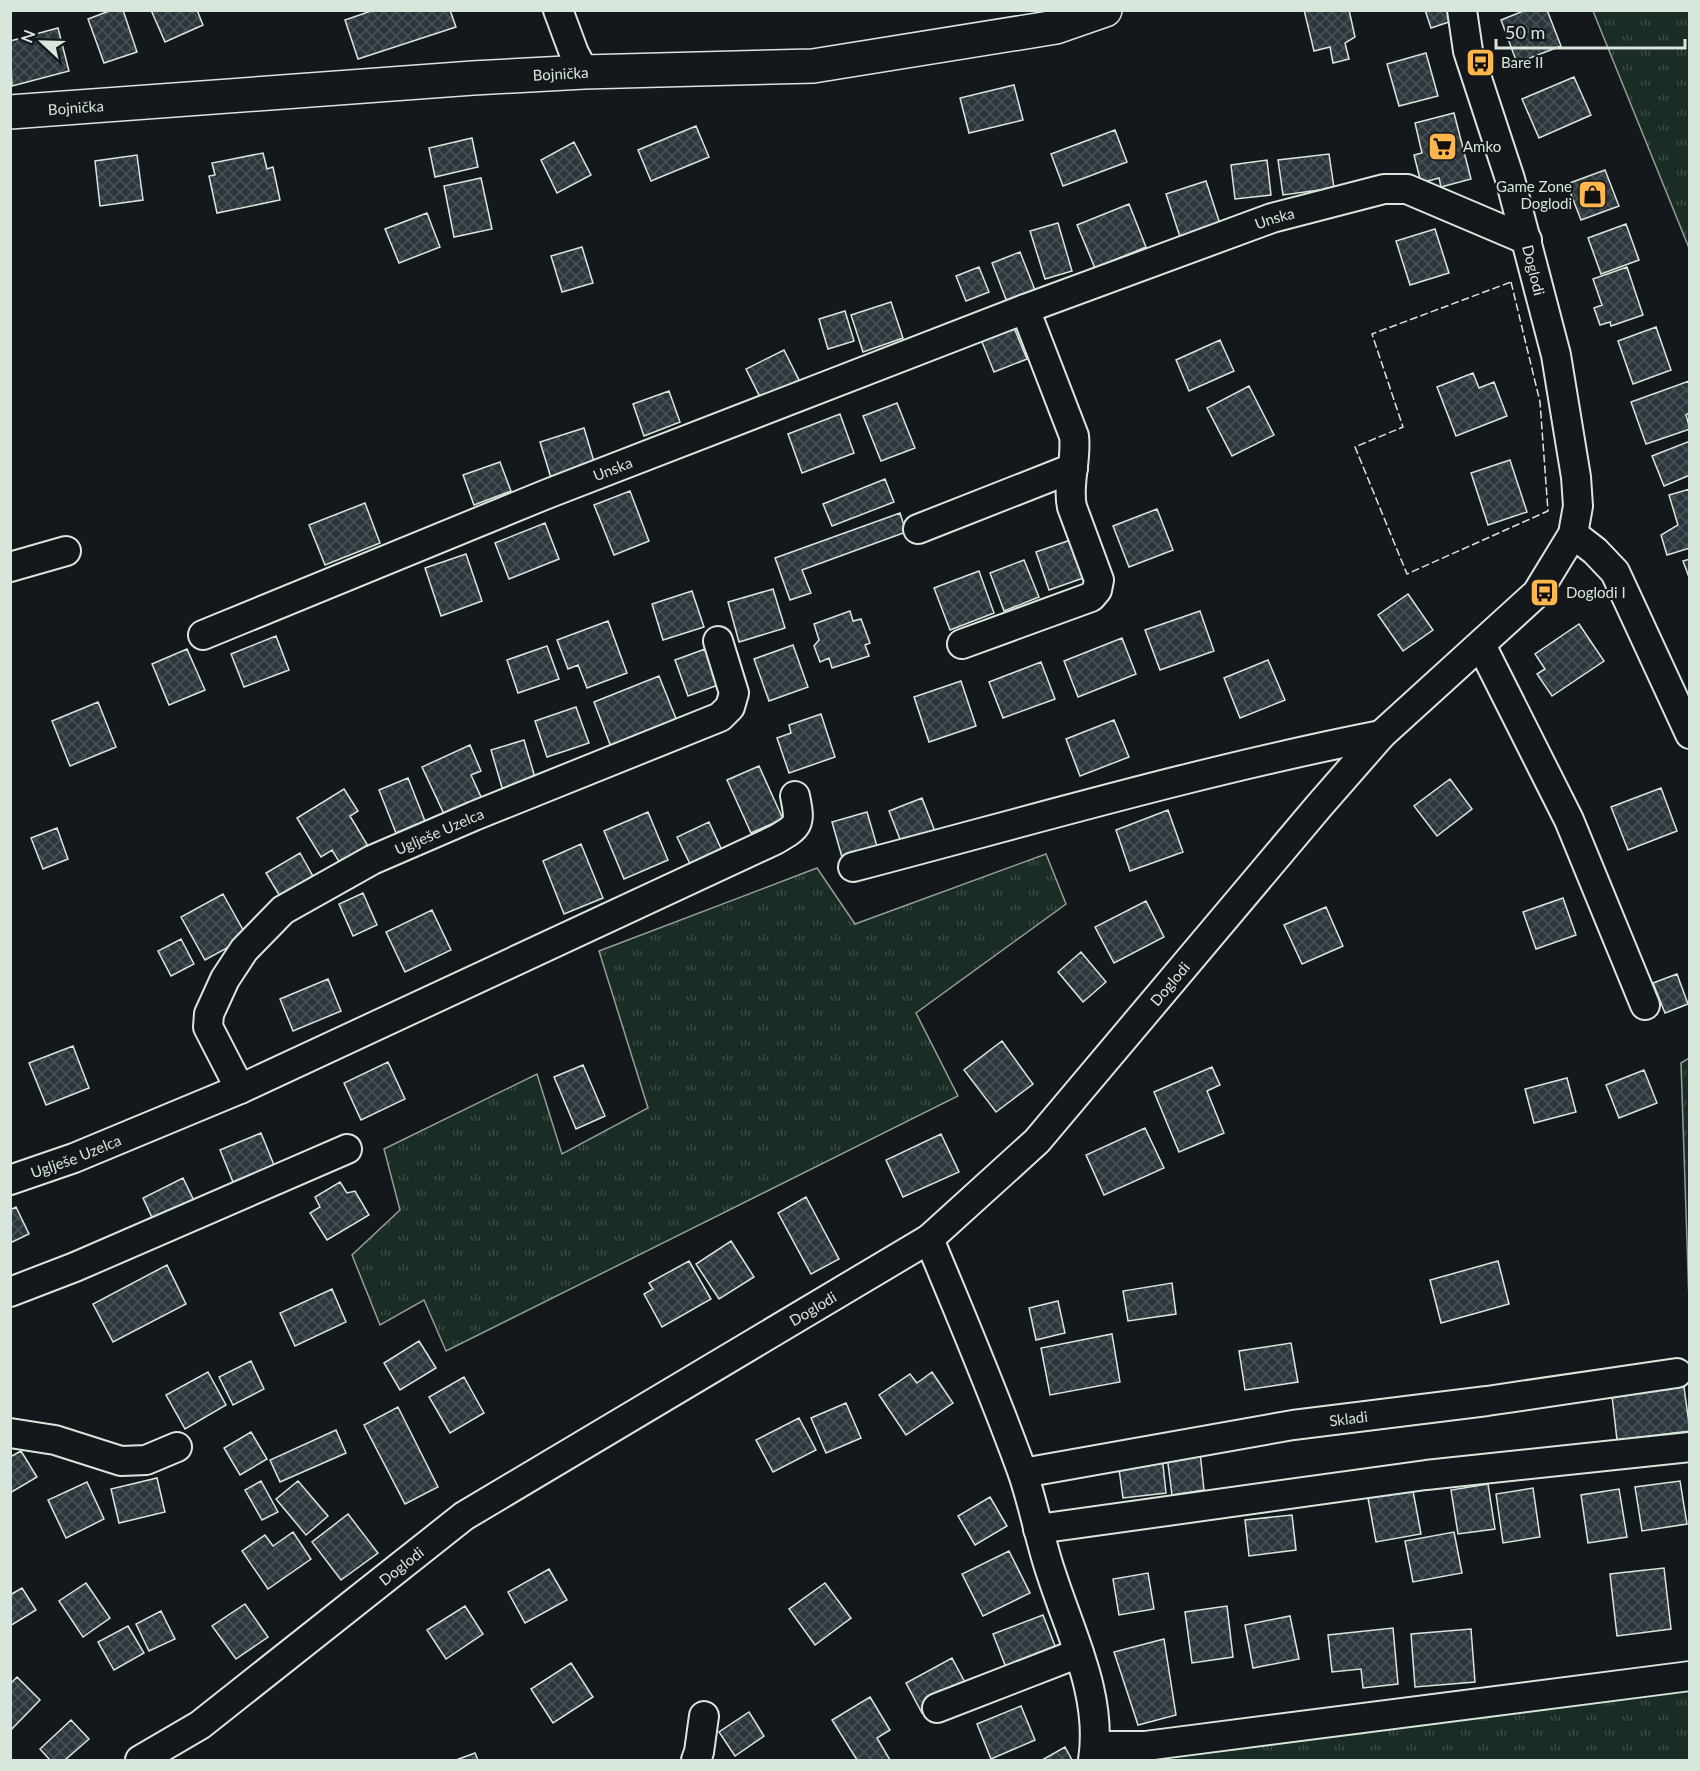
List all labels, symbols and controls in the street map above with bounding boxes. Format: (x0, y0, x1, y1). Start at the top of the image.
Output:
north arrow (12, 12, 72, 72)
scale bar (1496, 12, 1685, 50)
text: 50 m (1505, 21, 1545, 43)
text: N (17, 27, 39, 45)
bus stop icon: Bare II (1464, 46, 1496, 78)
place label: Bare II (1501, 53, 1543, 71)
street label: Bojnička (532, 63, 589, 84)
street label: Bojnička (47, 96, 104, 118)
supermarket icon: Amko (1426, 130, 1458, 162)
place label: Amko (1463, 137, 1501, 155)
place label: Game Zone Doglodi (1496, 177, 1572, 212)
shop icon: Game Zone Doglodi (1577, 179, 1609, 211)
street label: Unska (1252, 204, 1296, 233)
street label: Doglodi (1519, 243, 1549, 297)
street label: Unska (590, 453, 635, 484)
bus stop icon: Doglodi I (1529, 576, 1561, 608)
place label: Doglodi I (1566, 583, 1626, 601)
street label: Uglješe Uzelca (392, 804, 486, 858)
street label: Doglodi (1146, 958, 1193, 1009)
street label: Uglješe Uzelca (28, 1130, 124, 1181)
street label: Doglodi (786, 1287, 839, 1329)
street label: Skladi (1328, 1407, 1369, 1429)
street label: Doglodi (375, 1543, 427, 1589)

